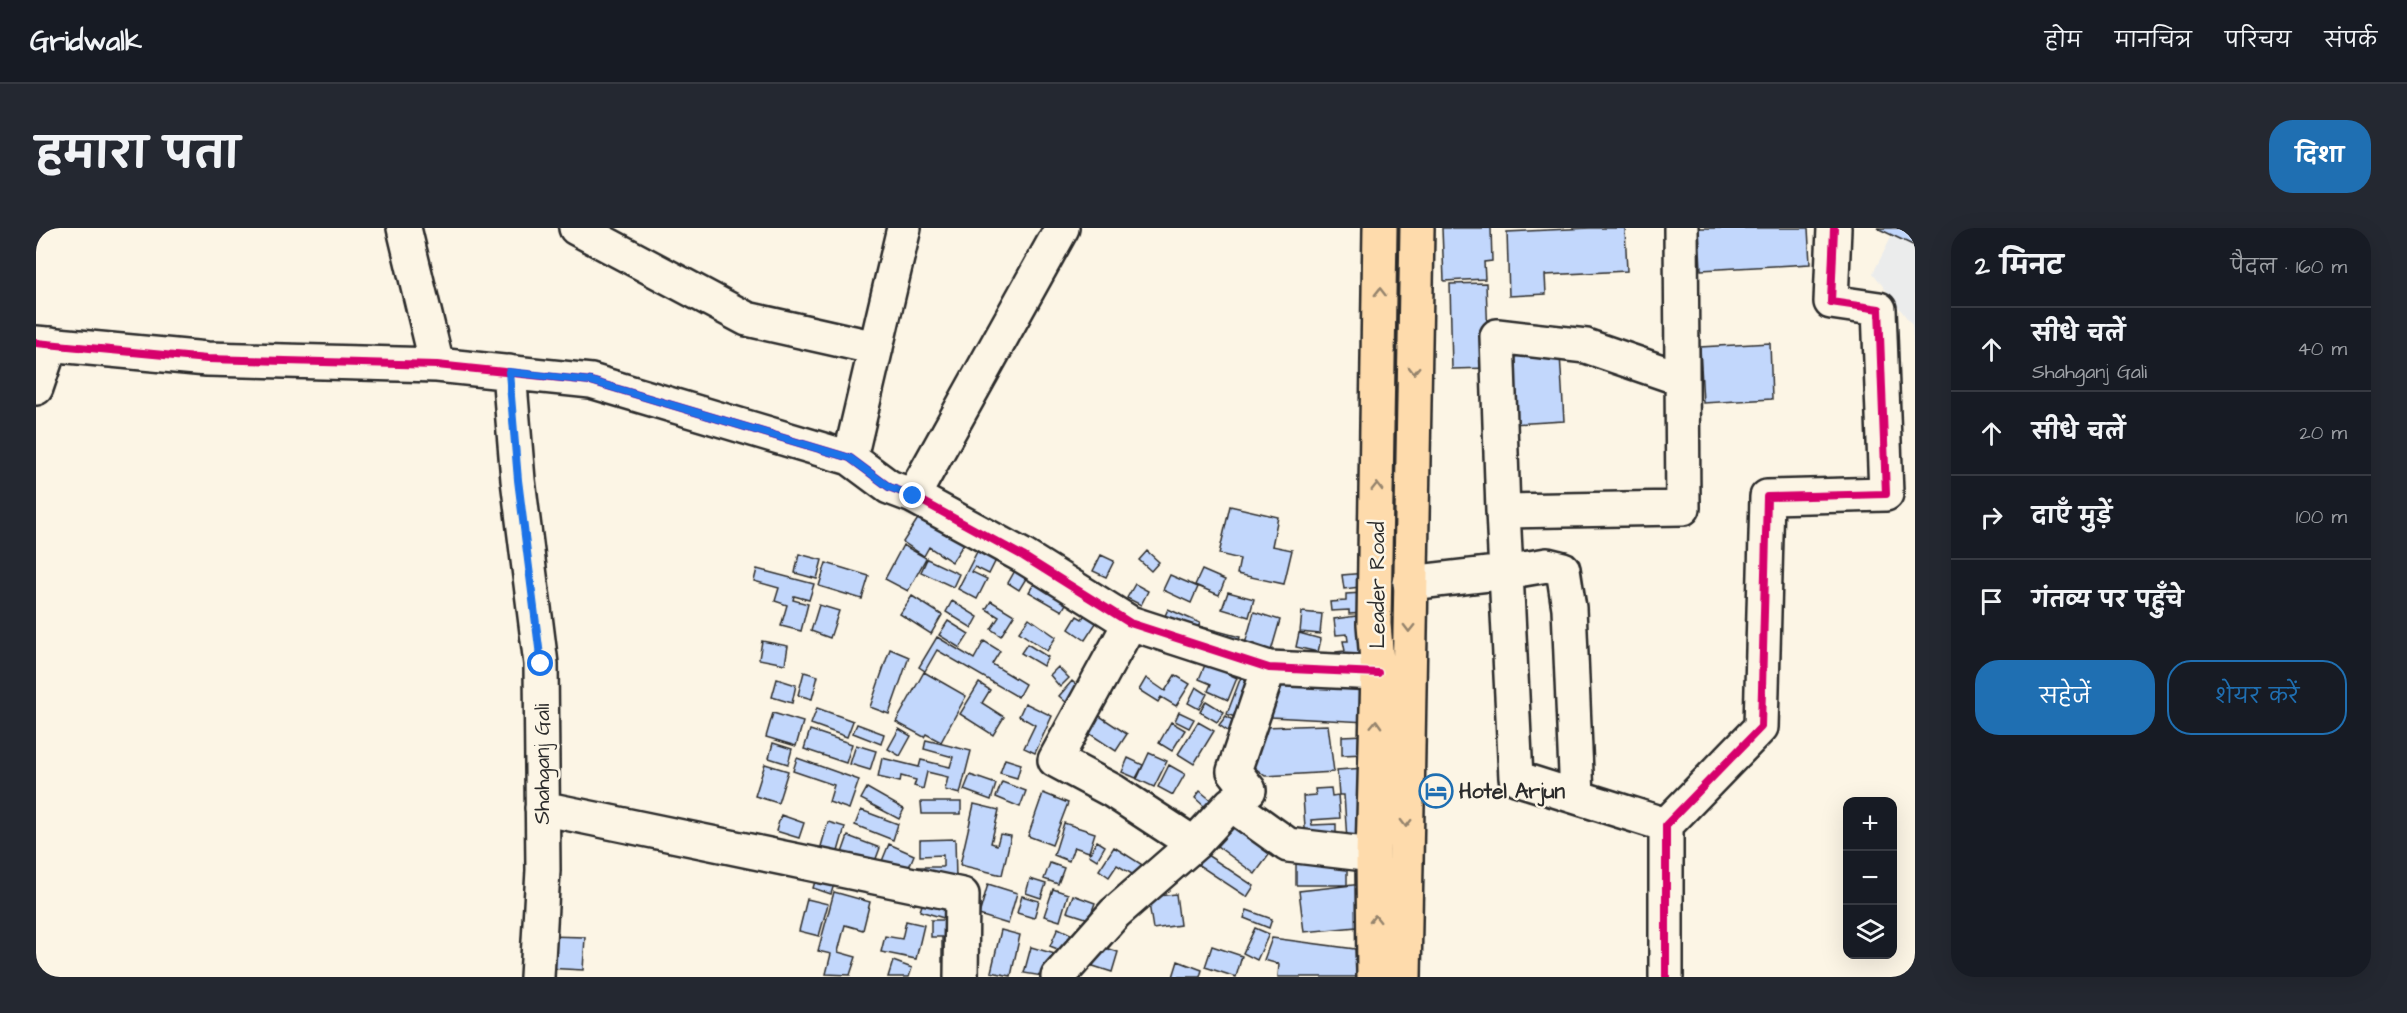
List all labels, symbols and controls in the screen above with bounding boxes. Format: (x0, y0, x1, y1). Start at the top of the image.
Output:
text: Gridwalk (30, 22, 142, 61)
text: होम (2045, 26, 2082, 55)
text: मानचित्र (2115, 26, 2192, 55)
text: परिचय (2225, 26, 2291, 55)
text: संपर्क (2324, 26, 2377, 55)
button: दिशा (2269, 120, 2371, 193)
text: हमारा पता (36, 126, 239, 184)
text: 2 मिनट (1975, 248, 2063, 284)
text: पैदल · 160 m (2231, 253, 2347, 281)
one-way arrow (1374, 287, 1386, 296)
text: सीधे चलें (2032, 319, 2125, 350)
icon: ahead (1975, 333, 2008, 366)
text: 40 m (2297, 335, 2347, 363)
text: Shahganj Gali (2032, 358, 2147, 386)
one-way arrow (1408, 366, 1420, 375)
icon: ahead (1975, 417, 2008, 450)
text: सीधे चलें (2032, 417, 2125, 448)
text: 20 m (2299, 419, 2347, 447)
route end (899, 482, 925, 508)
one-way arrow (1371, 482, 1383, 491)
icon: right (1975, 501, 2008, 534)
text: दाएँ मुड़ें (2032, 501, 2112, 532)
text: 100 m (2296, 503, 2347, 531)
street label: Leader Road (1363, 521, 1392, 648)
icon: arrive (1975, 585, 2008, 618)
text: गंतव्य पर पहुँचे (2032, 585, 2183, 616)
one-way arrow (1403, 624, 1415, 633)
route start (527, 650, 553, 676)
button: सहेजें (1975, 660, 2155, 735)
button: शेयर करें (2167, 660, 2347, 735)
street label: Shahganj Gali (528, 704, 559, 824)
one-way arrow (1369, 719, 1382, 728)
hotel icon: Hotel Arjun (1418, 773, 1454, 809)
place label: Hotel Arjun (1459, 777, 1566, 807)
map controls (1843, 797, 1897, 959)
button: + (1843, 797, 1897, 851)
one-way arrow (1399, 819, 1412, 828)
button: − (1843, 851, 1897, 905)
button: layers (1843, 905, 1897, 959)
one-way arrow (1369, 914, 1381, 923)

